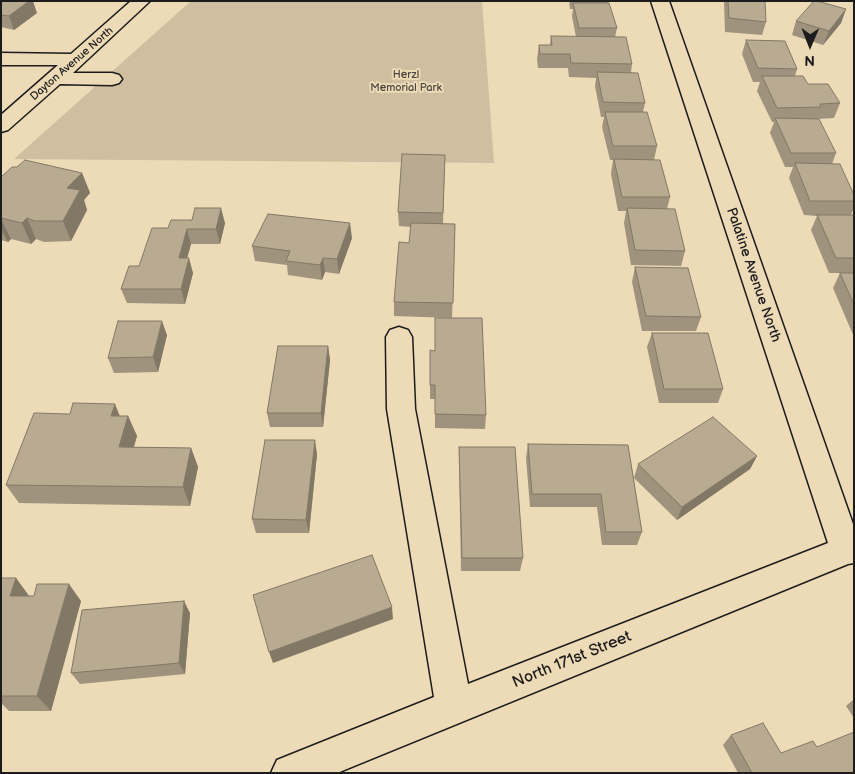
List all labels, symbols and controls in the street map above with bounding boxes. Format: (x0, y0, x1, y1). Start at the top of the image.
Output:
north arrow (785, 20, 835, 70)
street label: Dayton Avenue North (28, 24, 116, 104)
text: N (804, 52, 815, 69)
park label: Herzl Memorial Park (370, 68, 442, 94)
street label: Palatine Avenue North (722, 206, 784, 344)
street label: North 171st Street (510, 627, 634, 693)

